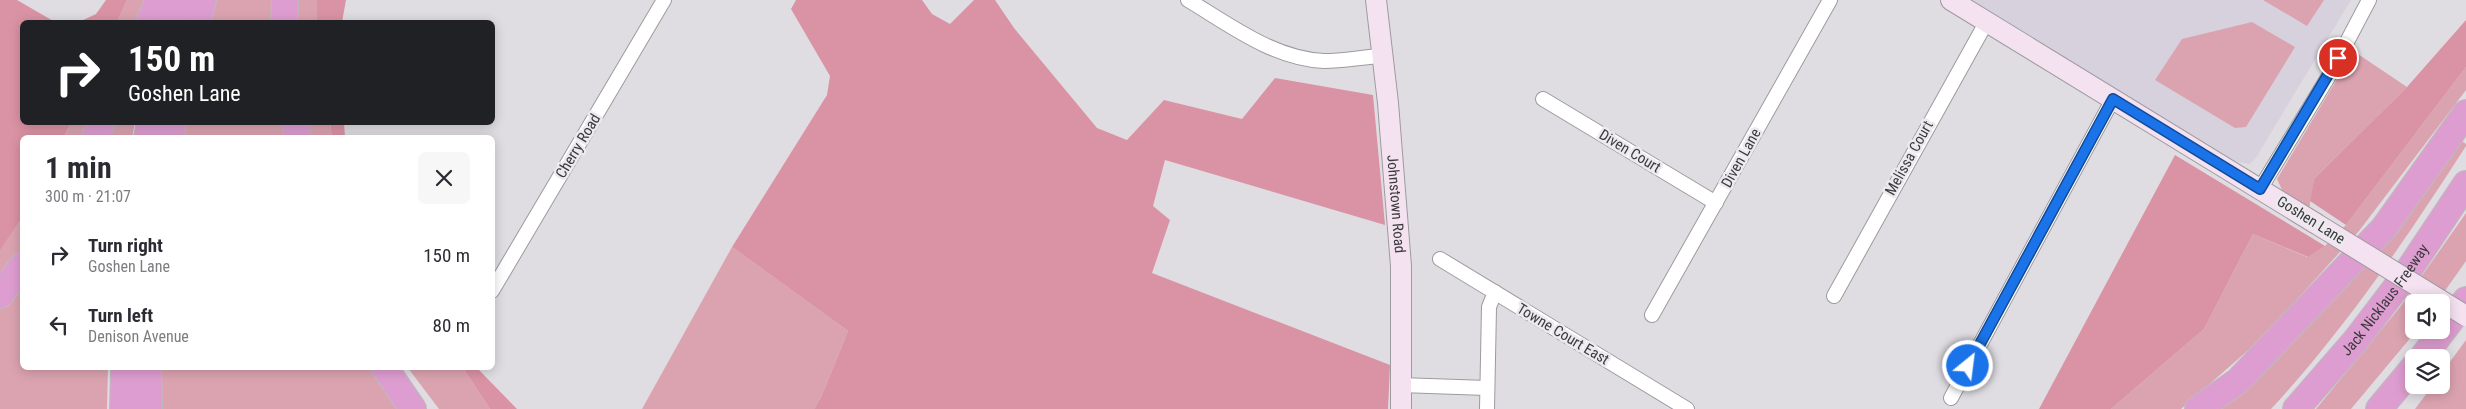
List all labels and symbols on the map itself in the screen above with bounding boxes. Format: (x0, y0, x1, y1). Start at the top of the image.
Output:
pin (2317, 37, 2359, 79)
street label: Cherry Road (552, 111, 604, 181)
street label: Melissa Court (1881, 118, 1937, 198)
street label: Diven Lane (1717, 125, 1765, 191)
street label: Diven Court (1596, 126, 1664, 176)
street label: Johnstown Road (1383, 154, 1409, 254)
street label: Goshen Lane (2274, 192, 2348, 248)
street label: Jack Nicklaus Freeway (2337, 241, 2432, 359)
street label: Towne Court East (1514, 299, 1612, 369)
position arrow (1941, 339, 1993, 391)

